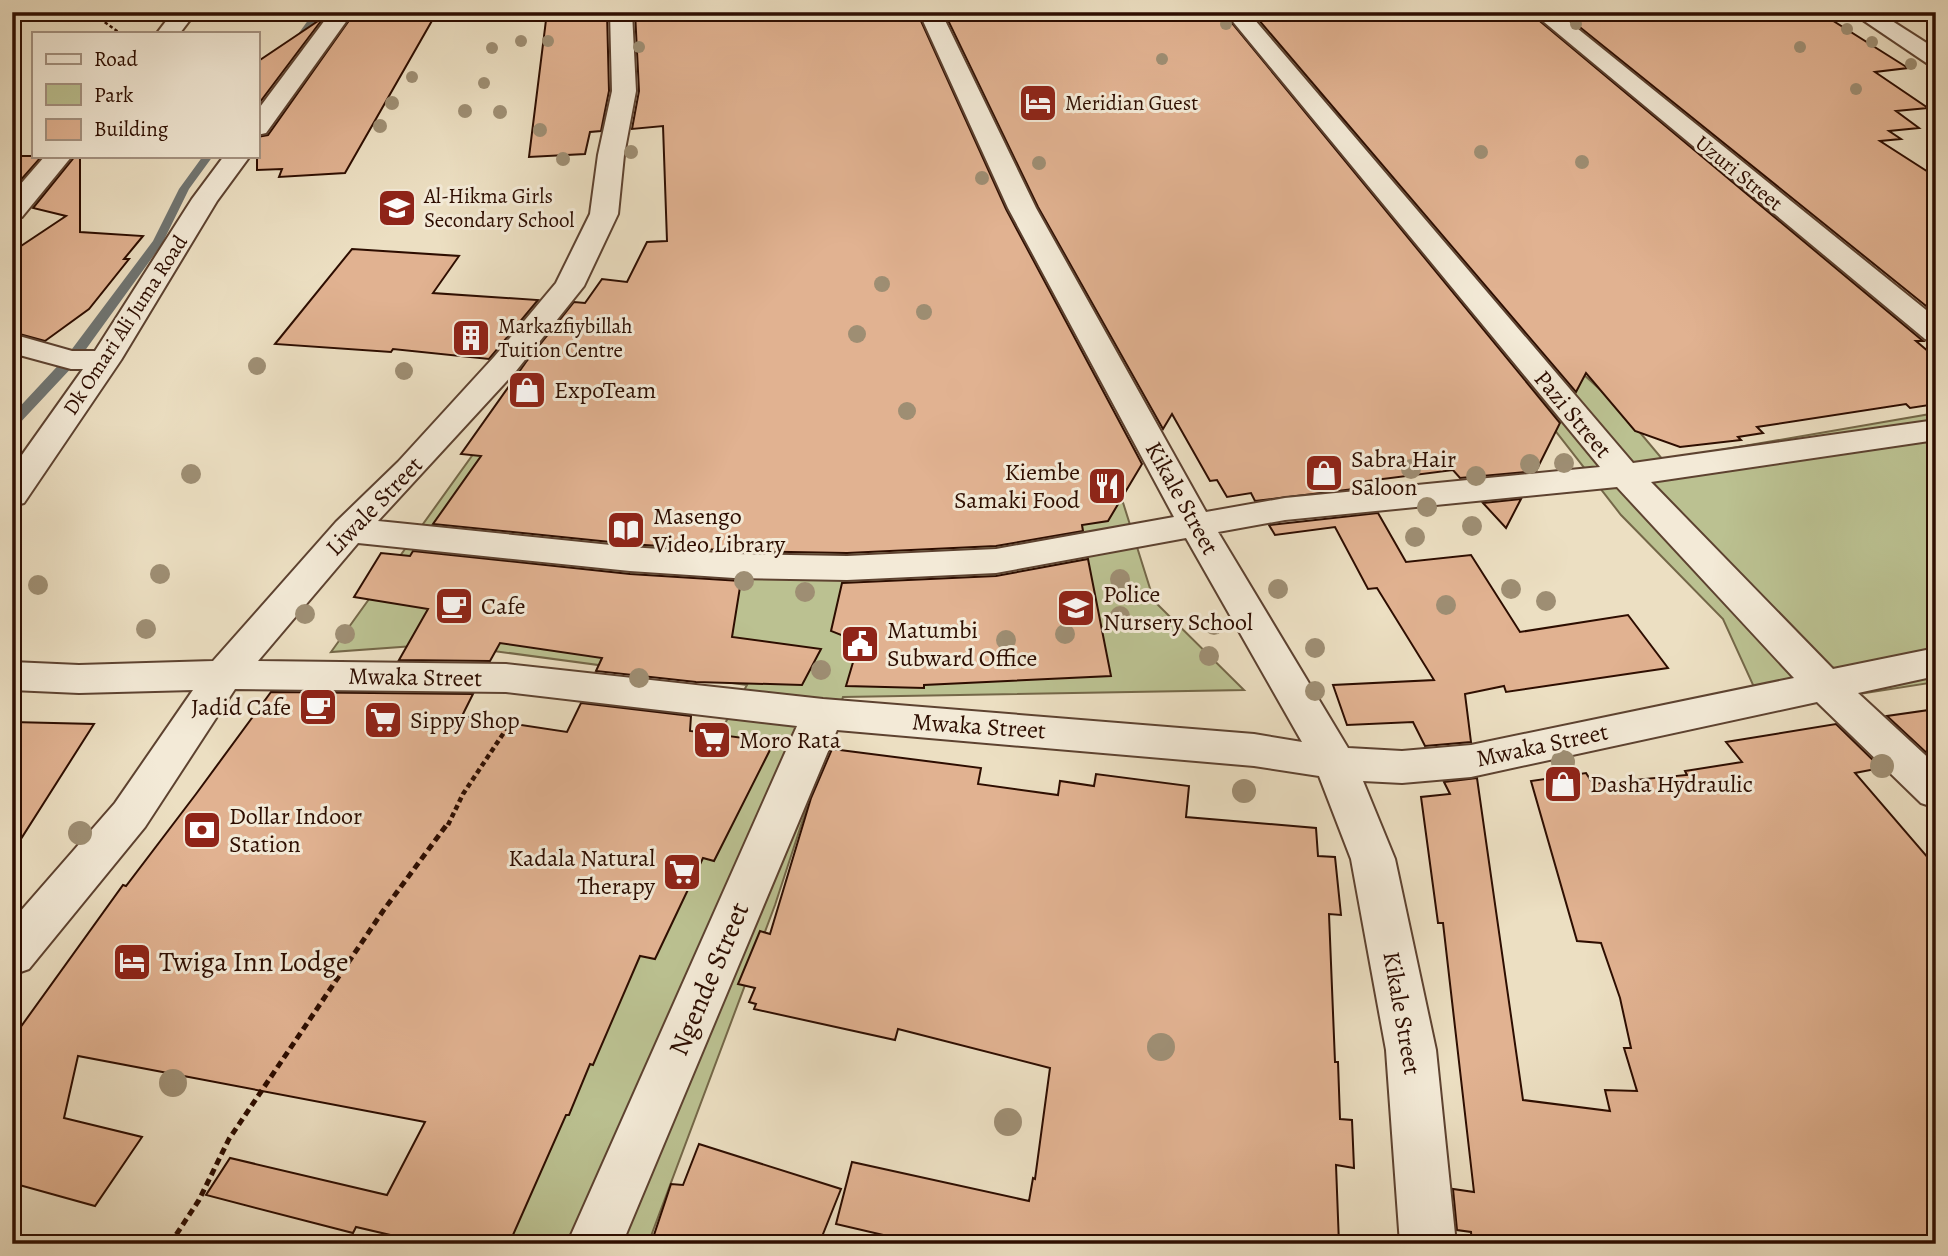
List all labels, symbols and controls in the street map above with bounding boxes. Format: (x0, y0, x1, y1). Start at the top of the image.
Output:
legend (32, 32, 259, 158)
text: Road (94, 45, 138, 73)
text: Park (94, 81, 134, 109)
hotel icon: Meridian Guest (1017, 82, 1059, 124)
place label: Meridian Guest (1065, 89, 1198, 117)
text: Building (94, 115, 169, 143)
street label: Uzuri Street (1689, 129, 1789, 217)
place label: Al-Hikma Girls Secondary School (423, 182, 575, 234)
school or university icon: Al-Hikma Girls Secondary School (376, 187, 418, 229)
street label: Dk Omari Ali Juma Road (56, 229, 194, 420)
place label: Markazfiybillah Tuition Centre (498, 312, 632, 364)
building icon: Markazfiybillah Tuition Centre (450, 317, 492, 359)
street label: Pazi Street (1527, 363, 1619, 465)
shop icon: ExpoTeam (506, 369, 548, 411)
place label: ExpoTeam (554, 374, 656, 406)
street label: Kikale Street (1138, 436, 1226, 560)
place label: Sabra Hair Saloon (1351, 443, 1456, 503)
street label: Liwale Street (318, 449, 430, 563)
shop icon: Sabra Hair Saloon (1303, 452, 1345, 494)
place label: Kiembe Samaki Food (954, 456, 1080, 516)
restaurant icon: Kiembe Samaki Food (1086, 465, 1128, 507)
place label: Masengo Video Library (652, 500, 786, 560)
library icon: Masengo Video Library (605, 509, 647, 551)
place label: Police Nursery School (1103, 578, 1253, 638)
cafe icon: Cafe (433, 585, 475, 627)
school or university icon: Police Nursery School (1055, 587, 1097, 629)
place label: Cafe (481, 590, 525, 622)
place label: Matumbi Subward Office (887, 614, 1037, 674)
public building icon: Matumbi Subward Office (839, 623, 881, 665)
street label: Mwaka Street (348, 660, 482, 694)
cafe icon: Jadid Cafe (297, 686, 339, 728)
place label: Jadid Cafe (191, 691, 291, 723)
supermarket icon: Sippy Shop (362, 699, 404, 741)
place label: Sippy Shop (410, 704, 520, 736)
street label: Mwaka Street (911, 705, 1047, 747)
street label: Mwaka Street (1473, 715, 1611, 775)
supermarket icon: Moro Rata (691, 719, 733, 761)
place label: Moro Rata (739, 724, 842, 756)
shop icon: Dasha Hydraulic (1542, 763, 1584, 805)
place label: Dasha Hydraulic (1590, 768, 1753, 800)
place label: Dollar Indoor Station (229, 800, 362, 860)
bank icon: Dollar Indoor Station (181, 809, 223, 851)
place label: Kadala Natural Therapy (508, 842, 655, 902)
supermarket icon: Kadala Natural Therapy (661, 851, 703, 893)
street label: Ngende Street (660, 896, 758, 1062)
hotel icon: Twiga Inn Lodge (111, 941, 153, 983)
place label: Twiga Inn Lodge (159, 943, 349, 981)
street label: Kikale Street (1375, 949, 1429, 1077)

